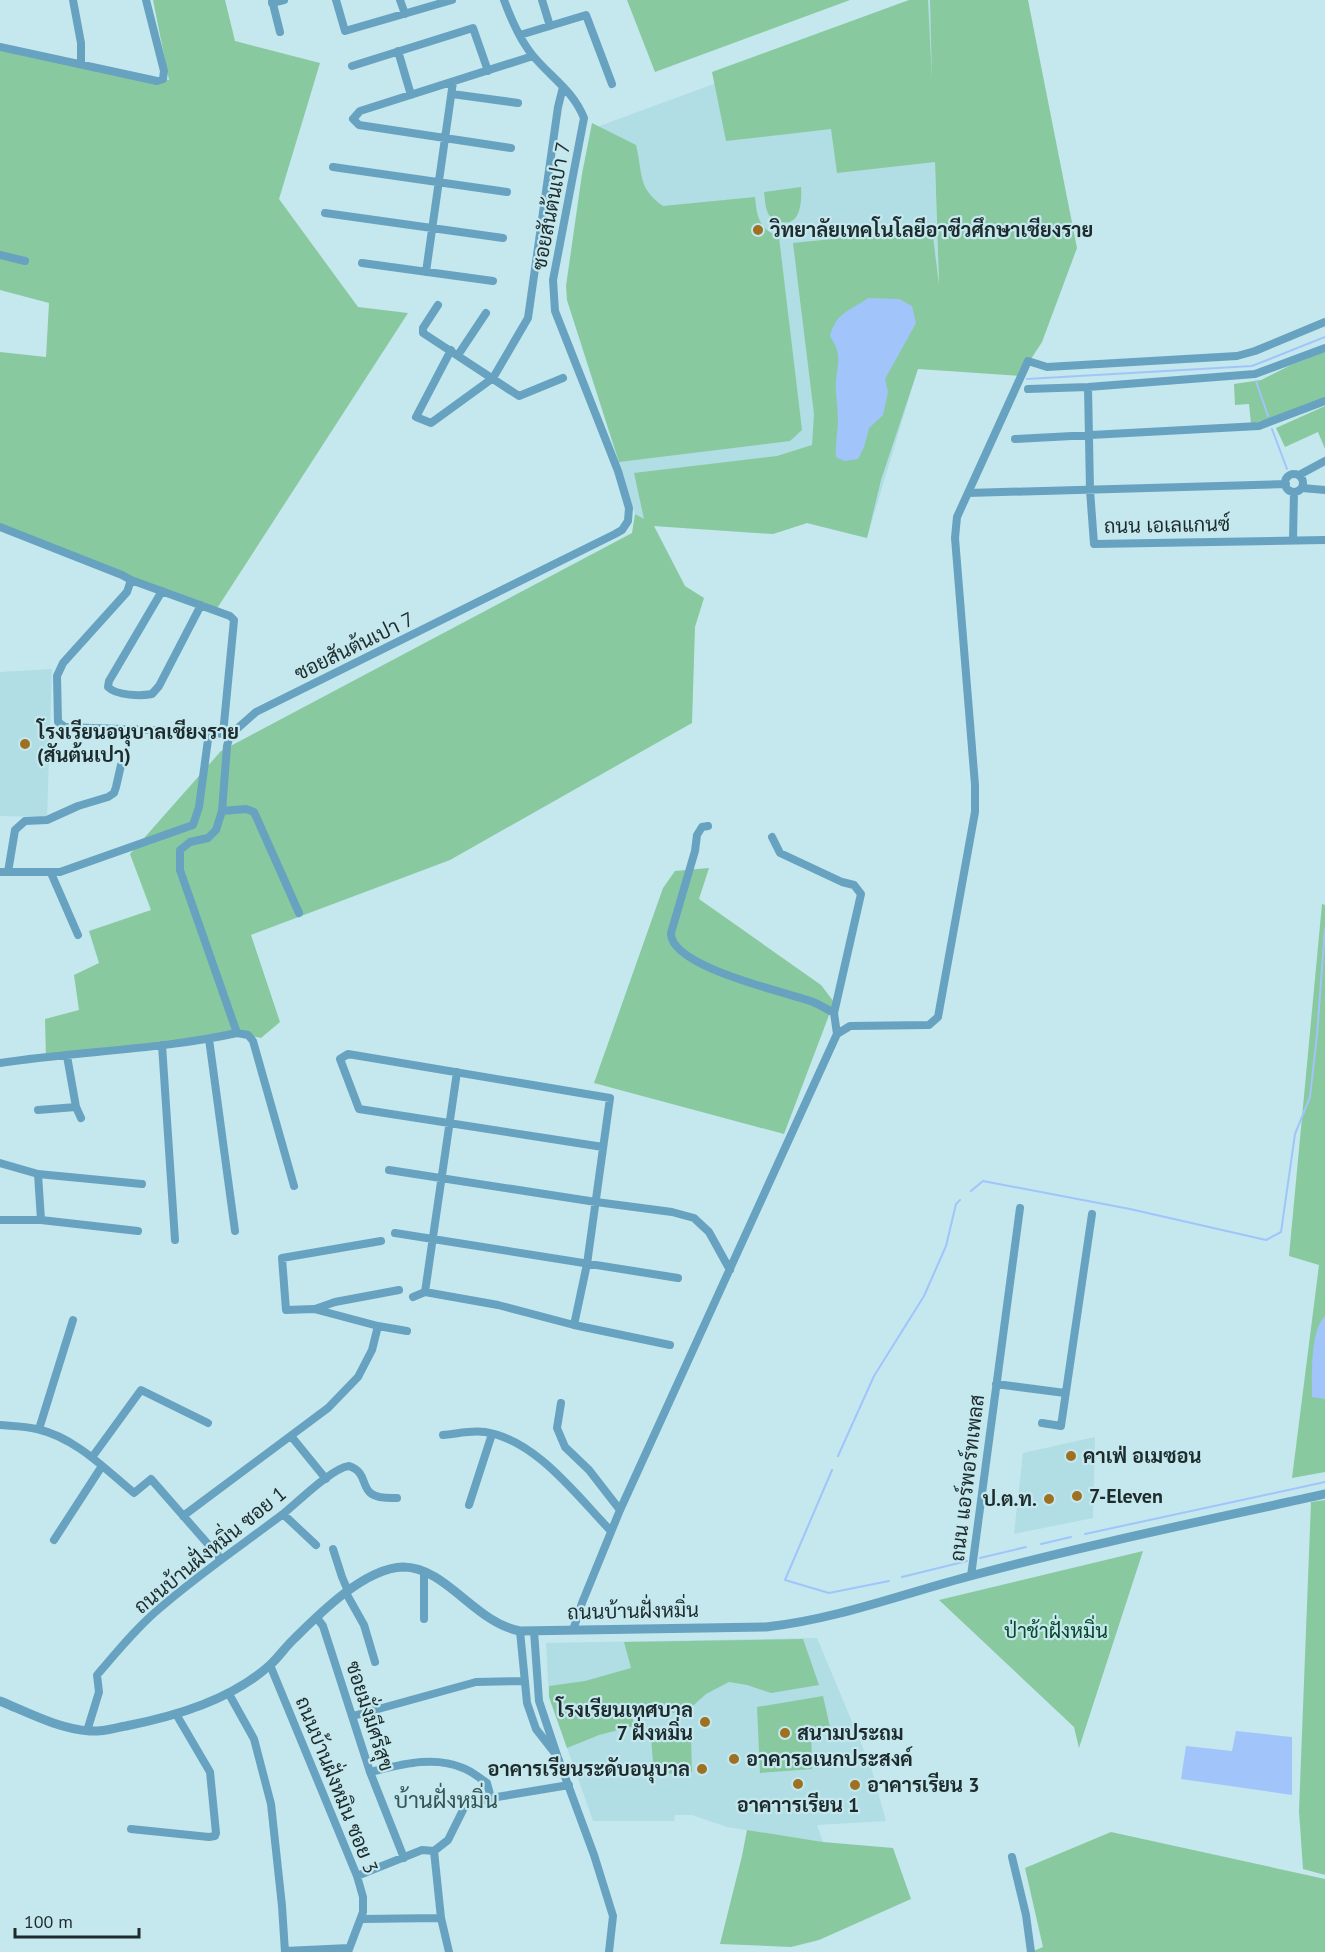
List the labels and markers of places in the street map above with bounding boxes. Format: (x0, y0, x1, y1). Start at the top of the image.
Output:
place label: วิทยาลัยเทคโนโลยีอาชีวศึกษาเชียงราย (770, 216, 1093, 243)
marker: วิทยาลัยเทคโนโลยีอาชีวศึกษาเชียงราย (751, 223, 765, 237)
place label: โรงเรียนอนุบาลเชียงราย (สันต้นเปา) (36, 718, 239, 768)
marker: โรงเรียนอนุบาลเชียงราย (สันต้นเปา) (18, 737, 32, 751)
place label: คาเฟ่ อเมซอน (1083, 1443, 1202, 1469)
marker: คาเฟ่ อเมซอน (1064, 1449, 1078, 1463)
place label: 7-Eleven (1089, 1483, 1163, 1509)
place label: ป.ต.ท. (983, 1486, 1037, 1512)
marker: 7-Eleven (1070, 1489, 1084, 1503)
marker: ป.ต.ท. (1042, 1492, 1056, 1506)
place label: โรงเรียนเทศบาล 7 ฝั่งหมิ่น (555, 1696, 693, 1746)
marker: โรงเรียนเทศบาล 7 ฝั่งหมิ่น (698, 1715, 712, 1729)
place label: สนามประถม (797, 1720, 904, 1746)
marker: สนามประถม (778, 1726, 792, 1740)
place label: อาคารอเนกประสงค์ (746, 1746, 914, 1772)
marker: อาคารอเนกประสงค์ (727, 1752, 741, 1766)
place label: อาคารเรียนระดับอนุบาล (487, 1756, 690, 1784)
marker: อาคารเรียนระดับอนุบาล (695, 1762, 709, 1776)
place label: อาคารเรียน 3 (867, 1772, 979, 1798)
marker: อาคาารเรียน 1 (791, 1777, 805, 1791)
marker: อาคารเรียน 3 (848, 1778, 862, 1792)
place label: อาคาารเรียน 1 (737, 1792, 859, 1818)

